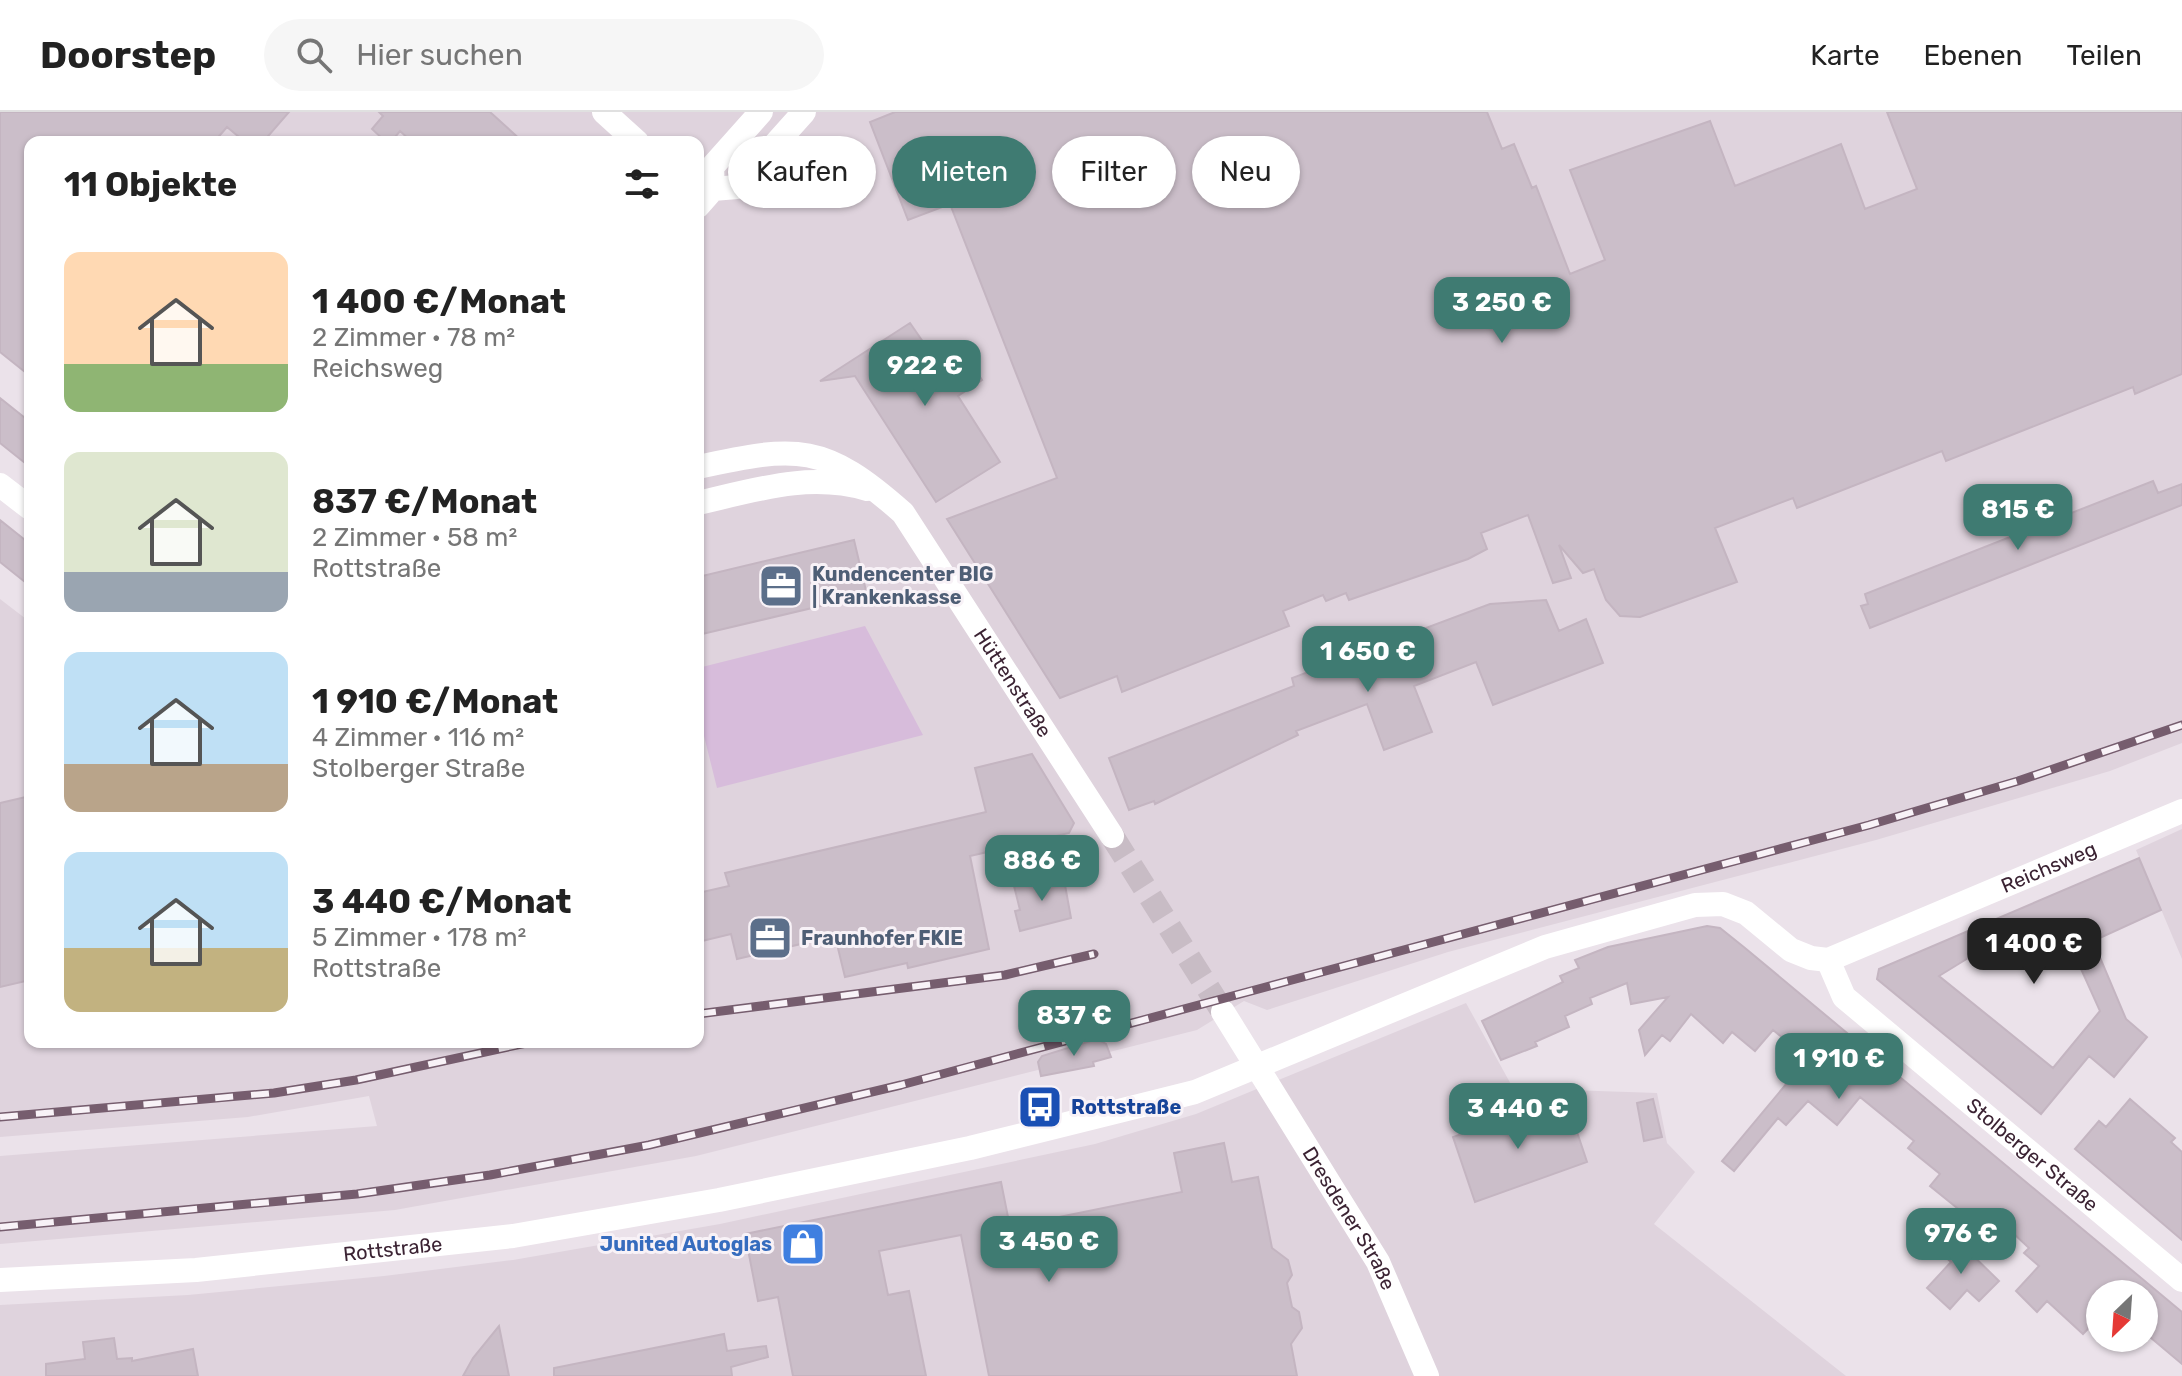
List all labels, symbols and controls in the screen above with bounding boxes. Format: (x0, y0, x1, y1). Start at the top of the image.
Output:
search box (264, 19, 824, 91)
text: Doorstep (40, 32, 216, 78)
icon: search (292, 33, 336, 77)
text: Hier suchen (356, 37, 523, 73)
text: Karte (1810, 39, 1880, 72)
text: Ebenen (1924, 39, 2023, 72)
text: Teilen (2067, 39, 2142, 72)
chip: Kaufen (728, 136, 876, 208)
chip: Mieten (892, 136, 1036, 208)
chip: Filter (1052, 136, 1176, 208)
chip: Neu (1192, 136, 1300, 208)
icon: filters (620, 162, 664, 206)
text: 11 Objekte (64, 164, 237, 205)
pin: 3 250 € (1428, 277, 1576, 345)
text: 1 400 €/Monat (312, 281, 566, 322)
icon: home (128, 284, 224, 380)
text: 3 250 € (1452, 287, 1552, 318)
text: 2 Zimmer · 78 m² (312, 322, 515, 353)
pin: 922 € (869, 340, 981, 408)
text: 922 € (887, 350, 963, 381)
text: Reichsweg (312, 353, 443, 384)
text: 837 €/Monat (312, 481, 537, 522)
icon: home (128, 484, 224, 580)
pin: 815 € (1962, 484, 2074, 552)
text: 815 € (1981, 494, 2055, 525)
text: 2 Zimmer · 58 m² (312, 522, 517, 553)
text: Rottstraße (312, 553, 441, 584)
office icon: Kundencenter BIG | Krankenkasse (757, 562, 805, 610)
place label: Kundencenter BIG | Krankenkasse (812, 562, 993, 609)
street label: Hüttenstraße (969, 624, 1057, 742)
pin: 1 650 € (1294, 626, 1442, 694)
text: 1 650 € (1320, 636, 1416, 667)
text: 1 910 €/Monat (312, 681, 558, 722)
icon: home (128, 684, 224, 780)
text: 4 Zimmer · 116 m² (312, 722, 524, 753)
text: Stolberger Straße (312, 753, 525, 784)
pin: 886 € (986, 835, 1098, 903)
street label: Reichsweg (1997, 836, 2100, 898)
text: 886 € (1003, 845, 1081, 876)
text: 3 440 €/Monat (312, 881, 571, 922)
icon: home (128, 884, 224, 980)
office icon: Fraunhofer FKIE (746, 914, 794, 962)
pin: 1 400 € (1960, 918, 2108, 986)
text: 5 Zimmer · 178 m² (312, 922, 526, 953)
place label: Fraunhofer FKIE (801, 926, 963, 950)
text: 1 400 € (1985, 928, 2083, 959)
text: Rottstraße (312, 953, 441, 984)
pin: 837 € (1018, 990, 1130, 1058)
text: 837 € (1036, 1000, 1112, 1031)
pin: 1 910 € (1765, 1033, 1913, 1101)
text: 1 910 € (1793, 1043, 1885, 1074)
bus stop icon: Rottstraße (1016, 1083, 1064, 1131)
pin: 3 440 € (1444, 1083, 1592, 1151)
text: 3 440 € (1467, 1093, 1569, 1124)
street label: Stolberger Straße (1962, 1093, 2103, 1217)
place label: Rottstraße (1071, 1095, 1181, 1119)
street label: Dresdener Straße (1297, 1142, 1401, 1294)
pin: 976 € (1905, 1208, 2017, 1276)
pin: 3 450 € (975, 1216, 1123, 1284)
text: 976 € (1924, 1218, 1998, 1249)
shop icon: Junited Autoglas (779, 1220, 827, 1268)
text: 3 450 € (999, 1226, 1099, 1257)
street label: Rottstraße (342, 1232, 443, 1266)
place label: Junited Autoglas (600, 1232, 772, 1256)
north arrow (2086, 1280, 2158, 1352)
map controls (2086, 1280, 2158, 1352)

